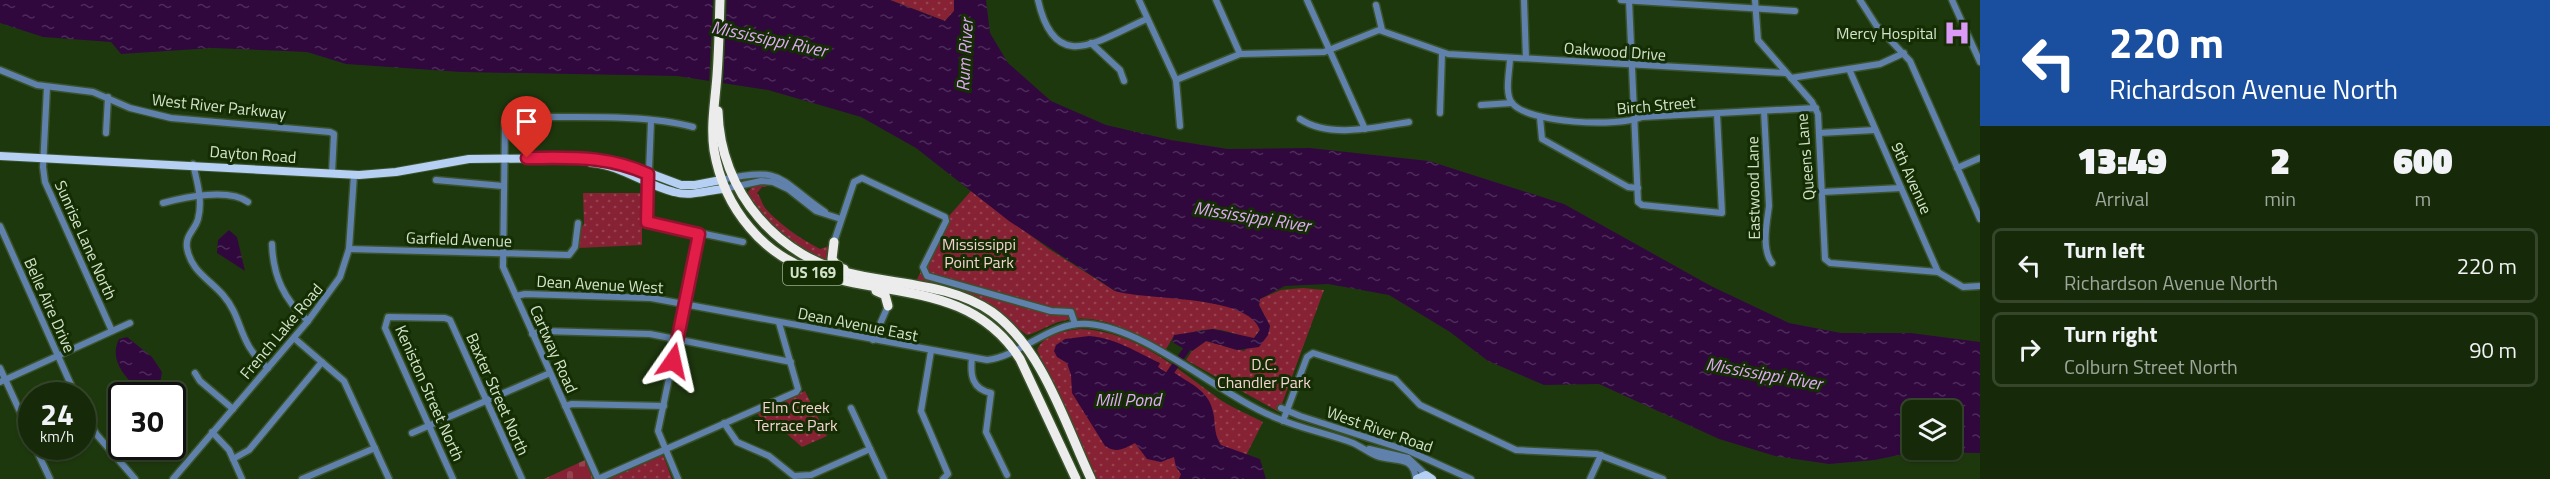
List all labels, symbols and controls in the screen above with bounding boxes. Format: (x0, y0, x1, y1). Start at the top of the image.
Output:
text: 220 m (2109, 10, 2224, 74)
water label: Mississippi River (709, 13, 832, 64)
water label: Rum River (949, 16, 980, 92)
hospital icon: Mercy Hospital (1942, 18, 1972, 48)
place label: Mercy Hospital (1836, 21, 1937, 45)
icon: left (2010, 24, 2088, 102)
street label: Oakwood Drive (1563, 35, 1667, 67)
text: Richardson Avenue North (2109, 68, 2398, 109)
street label: West River Parkway (151, 87, 288, 125)
street label: Birch Street (1616, 90, 1697, 120)
pin (501, 96, 552, 158)
icon: arrive (510, 105, 543, 138)
street label: Queens Lane (1789, 113, 1821, 201)
text: 13:49 (2077, 133, 2167, 188)
text: 2 (2270, 133, 2290, 188)
text: 600 (2393, 133, 2453, 188)
street label: Eastwood Lane (1740, 136, 1766, 240)
street label: 9th Avenue (1885, 138, 1939, 218)
street label: Dayton Road (209, 139, 297, 169)
street label: Sunrise Lane North (49, 176, 123, 304)
text: Arrival (2095, 183, 2149, 214)
text: min (2264, 183, 2296, 214)
text: m (2415, 183, 2431, 214)
water label: Mississippi River (1192, 194, 1314, 239)
street label: Garfield Avenue (406, 225, 512, 253)
park label: Mississippi Point Park (942, 232, 1016, 274)
text: Turn left (2064, 233, 2145, 267)
icon: left (2013, 249, 2046, 282)
text: 220 m (2457, 249, 2517, 283)
street label: Belle Aire Drive (18, 254, 82, 356)
road number: US 169 (783, 261, 843, 285)
text: Richardson Avenue North (2064, 267, 2278, 298)
street label: Dean Avenue West (536, 269, 664, 299)
street label: French Lake Road (234, 278, 328, 384)
street label: Cartway Road (524, 301, 584, 397)
street label: Dean Avenue East (796, 301, 921, 347)
text: Turn right (2064, 317, 2158, 351)
street label: Keniston Street North (389, 321, 471, 465)
street label: Baxter Street North (460, 329, 536, 459)
position arrow (641, 329, 705, 393)
icon: right (2013, 333, 2046, 366)
text: 90 m (2469, 333, 2517, 367)
water label: Mississippi River (1704, 350, 1827, 397)
text: Colburn Street North (2064, 351, 2238, 382)
park label: D.C. Chandler Park (1217, 352, 1311, 394)
speed limit sign: 30 (108, 382, 186, 460)
water label: Mill Pond (1095, 386, 1163, 413)
text: 24 (40, 391, 74, 437)
park label: Elm Creek Terrace Park (754, 395, 838, 437)
street label: West River Road (1324, 400, 1436, 458)
map controls (1902, 400, 1962, 460)
button: layers (1902, 400, 1962, 460)
text: km/h (40, 425, 74, 448)

